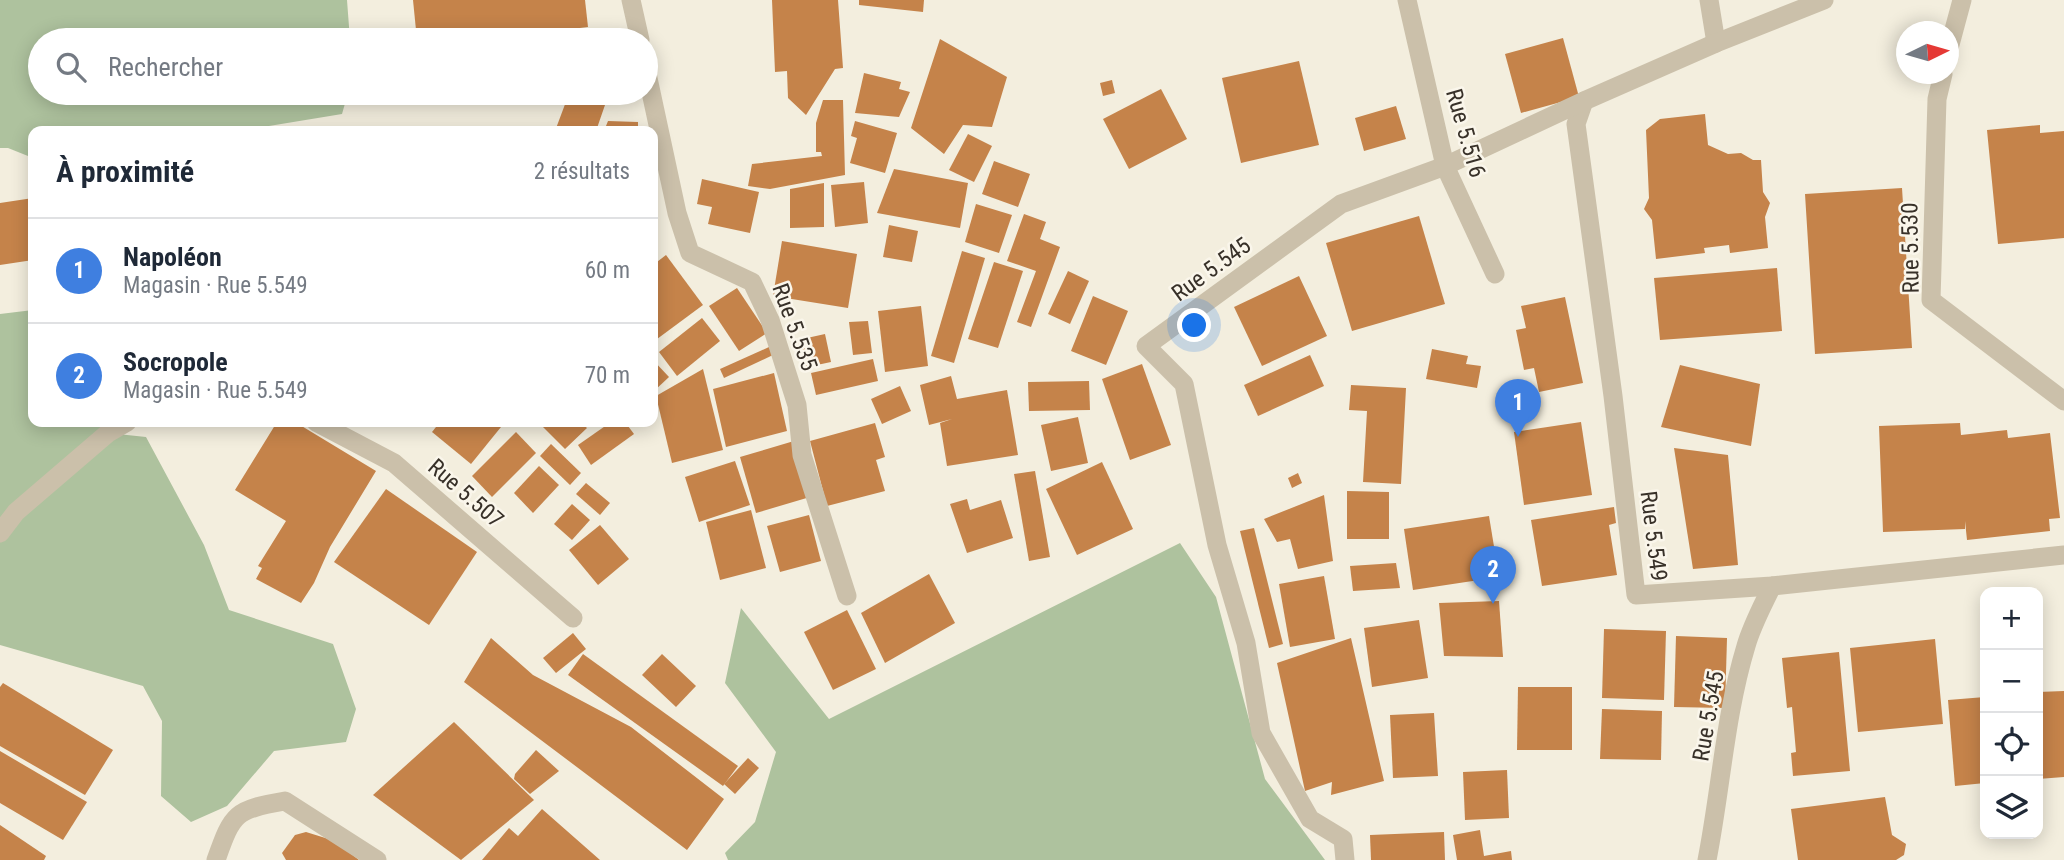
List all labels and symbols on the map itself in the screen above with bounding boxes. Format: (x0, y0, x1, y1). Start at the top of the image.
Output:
north arrow (1896, 21, 1959, 84)
street label: Rue 5.516 (1440, 86, 1491, 181)
street label: Rue 5.530 (1896, 202, 1925, 294)
street label: Rue 5.545 (1167, 232, 1256, 307)
street label: Rue 5.535 (766, 280, 823, 374)
your location (1177, 308, 1211, 342)
pin: 1 (1495, 379, 1541, 437)
street label: Rue 5.507 (423, 453, 509, 533)
street label: Rue 5.549 (1635, 489, 1672, 583)
pin: 2 (1470, 546, 1516, 604)
street label: Rue 5.545 (1687, 669, 1730, 763)

